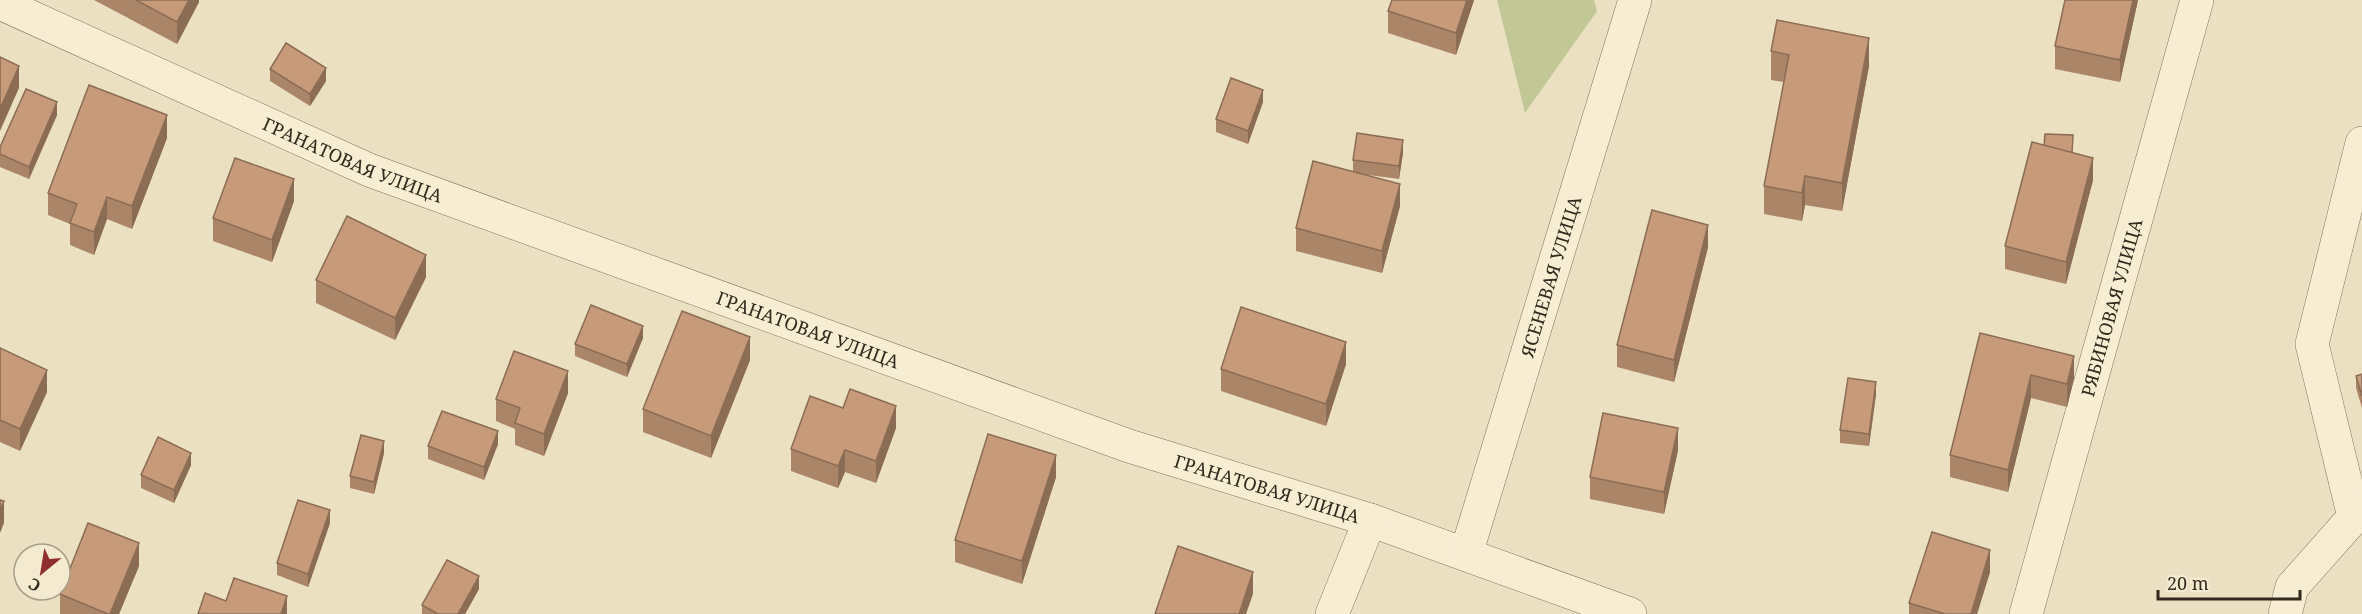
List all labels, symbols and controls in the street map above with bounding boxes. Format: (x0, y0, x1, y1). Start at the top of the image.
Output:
street label: ГРАНАТОВАЯ УЛИЦА (259, 111, 446, 208)
street label: ЯСЕНЕВАЯ УЛИЦА (1514, 193, 1587, 361)
street label: РЯБИНОВАЯ УЛИЦА (2075, 216, 2148, 399)
street label: ГРАНАТОВАЯ УЛИЦА (713, 285, 903, 374)
street label: ГРАНАТОВАЯ УЛИЦА (1171, 449, 1363, 528)
north arrow (12, 542, 72, 602)
scale bar (2158, 563, 2300, 601)
text: 20 m (2167, 571, 2209, 595)
text: С (24, 573, 45, 597)

